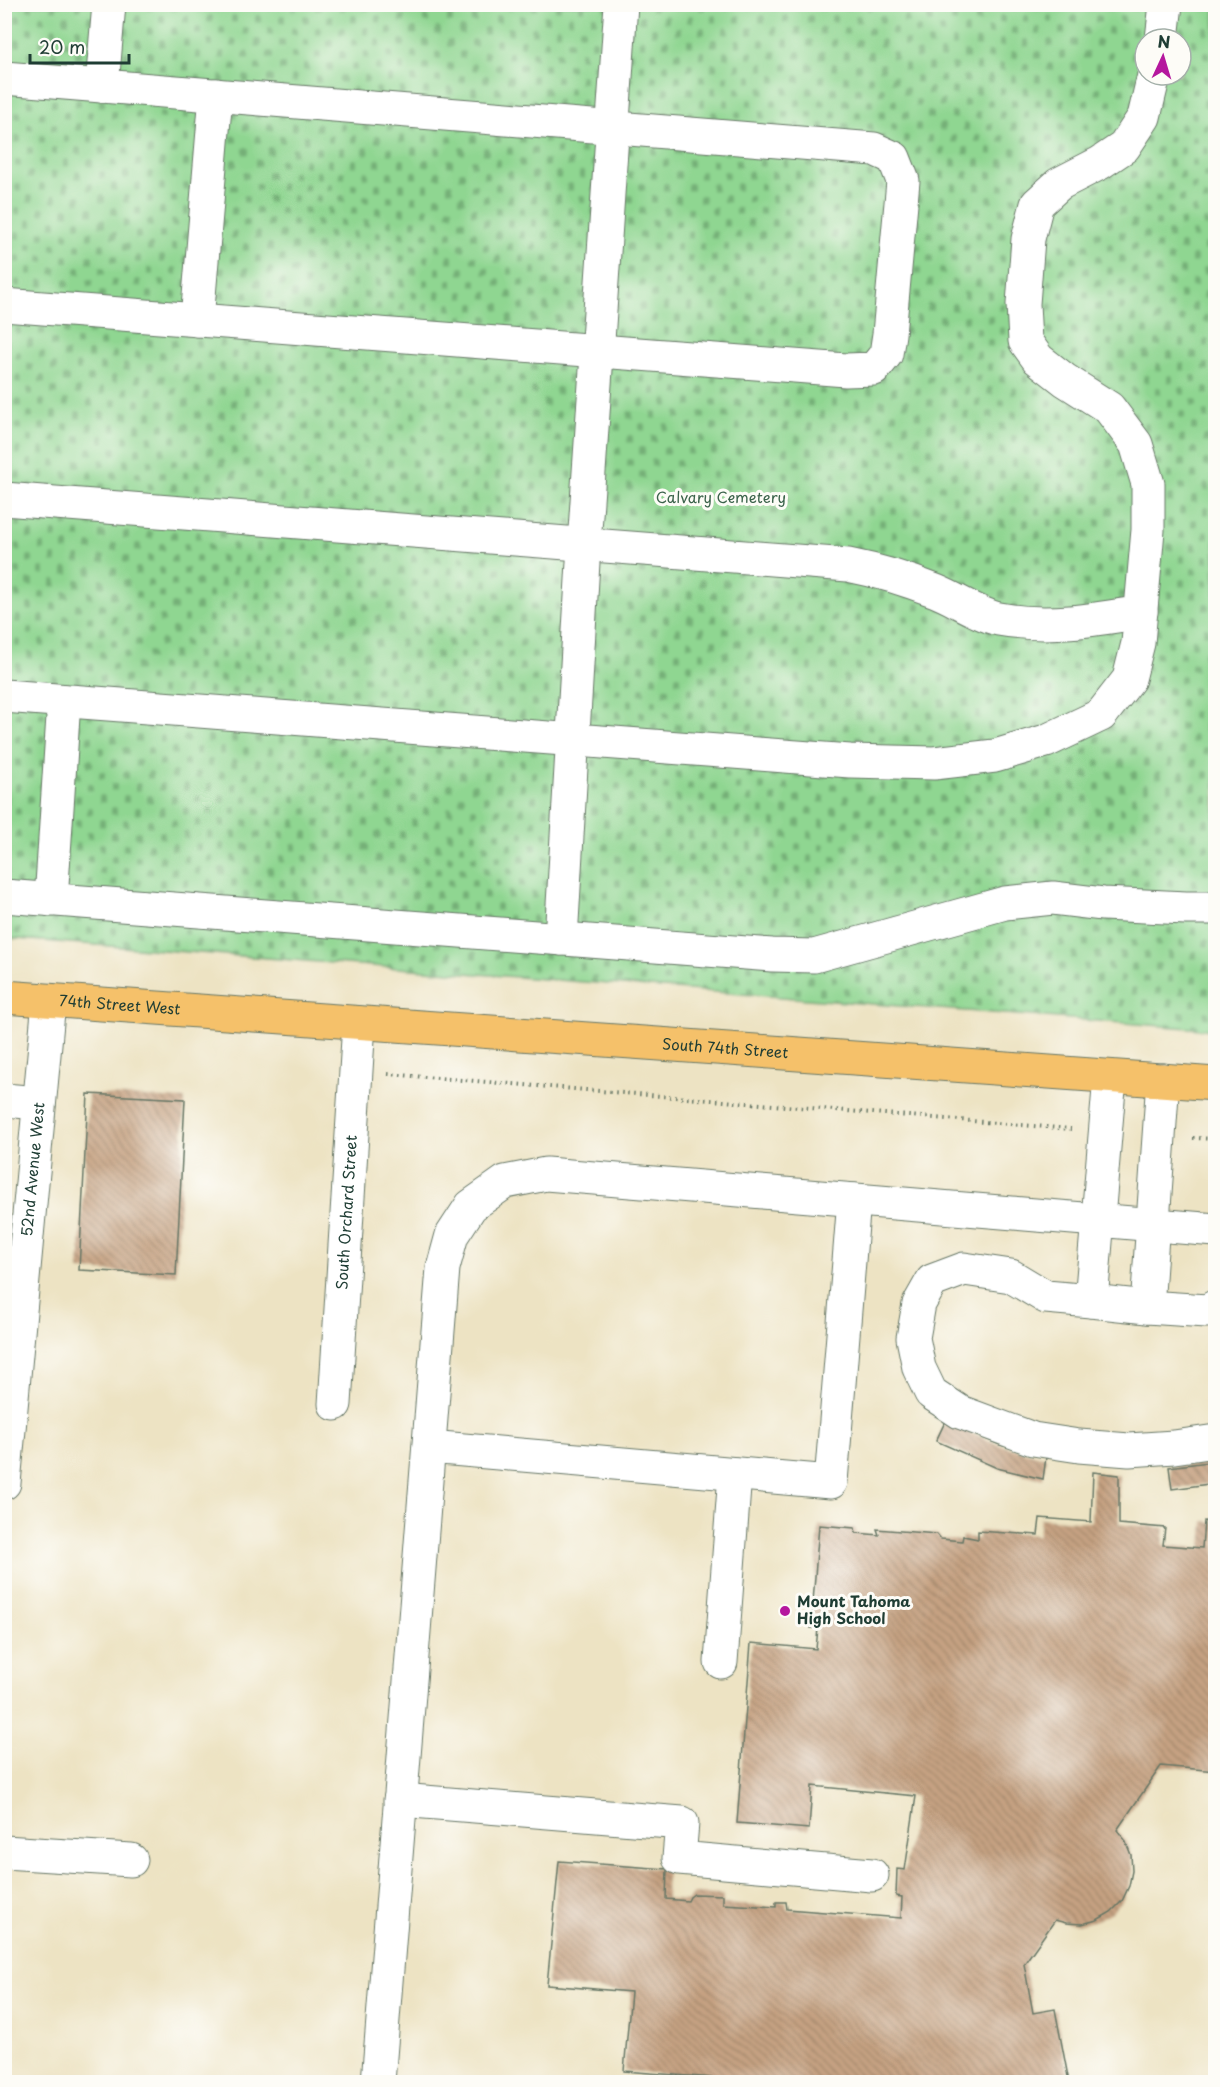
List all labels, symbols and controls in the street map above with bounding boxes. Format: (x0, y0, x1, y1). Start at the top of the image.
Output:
scale bar (30, 27, 129, 65)
north arrow (1133, 27, 1193, 87)
text: N (1157, 29, 1171, 53)
text: 20 m (39, 33, 85, 60)
park label: Calvary Cemetery (656, 485, 786, 508)
street label: 74th Street West (58, 988, 181, 1020)
street label: South 74th Street (661, 1031, 789, 1063)
street label: 52nd Avenue West (14, 1101, 49, 1237)
street label: South Orchard Street (329, 1134, 362, 1290)
place label: Mount Tahoma High School (797, 1589, 911, 1629)
marker: Mount Tahoma High School (778, 1604, 792, 1618)

